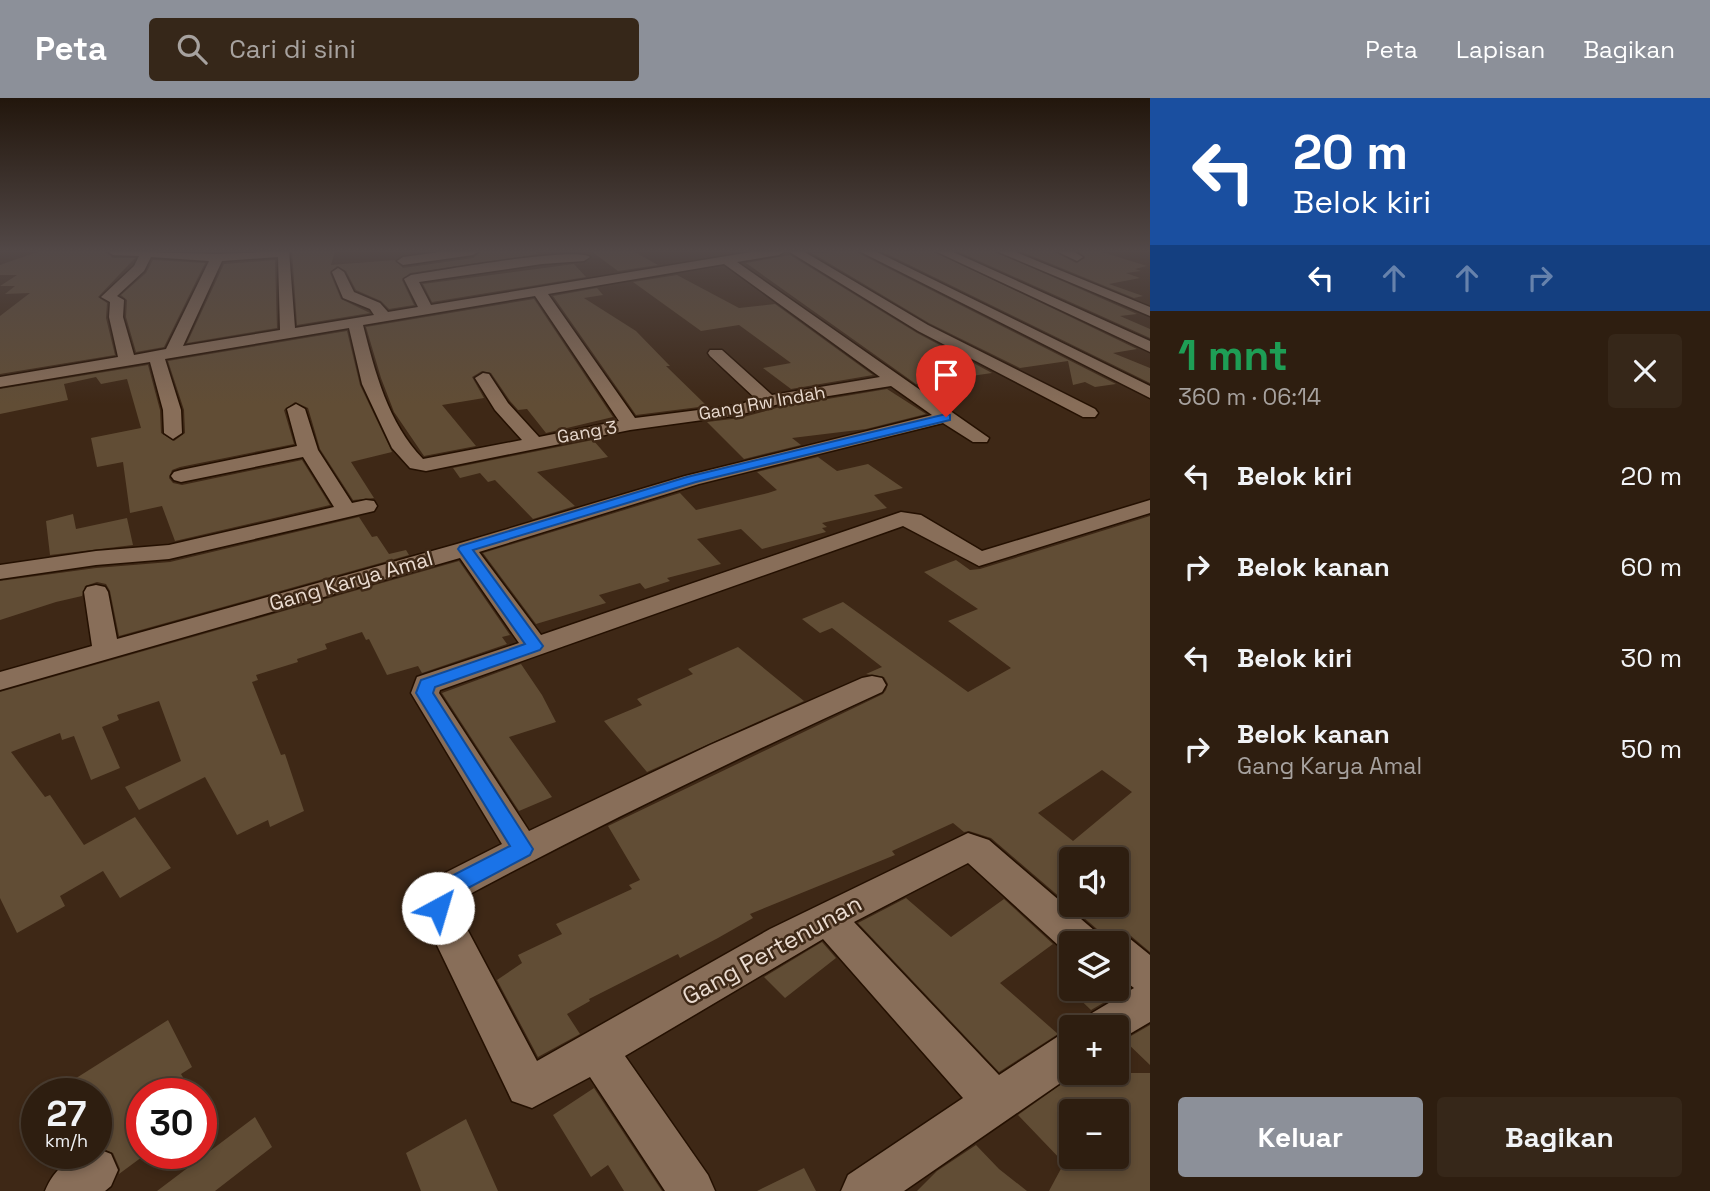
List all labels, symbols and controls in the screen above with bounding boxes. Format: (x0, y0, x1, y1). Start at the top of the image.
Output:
search box (149, 18, 639, 81)
text: Peta (35, 28, 107, 70)
icon: search (173, 30, 211, 68)
text: Cari di sini (229, 32, 356, 66)
text: Peta (1365, 34, 1418, 65)
text: Lapisan (1456, 34, 1545, 65)
text: Bagikan (1583, 34, 1675, 65)
text: 20 m (1293, 121, 1408, 183)
icon: left (1178, 126, 1269, 217)
text: Belok kiri (1293, 182, 1431, 222)
icon: left (1302, 259, 1340, 297)
icon: ahead (1375, 259, 1413, 297)
icon: ahead (1448, 259, 1486, 297)
icon: right (1521, 259, 1559, 297)
text: 1 mnt (1178, 329, 1288, 382)
button: close (1608, 334, 1682, 408)
pin (916, 345, 976, 417)
icon: arrive (927, 356, 965, 394)
street label: Gang Rw Indah (697, 380, 827, 425)
text: 360 m · 06:14 (1178, 382, 1321, 412)
street label: Gang 3 (555, 415, 619, 448)
icon: left (1178, 457, 1216, 495)
text: Belok kiri (1237, 459, 1352, 493)
text: 20 m (1621, 459, 1682, 493)
street label: Gang Karya Amal (266, 544, 436, 617)
icon: right (1178, 548, 1216, 586)
text: Belok kanan (1237, 550, 1390, 584)
text: 60 m (1620, 550, 1682, 584)
icon: left (1178, 639, 1216, 677)
text: Belok kiri (1237, 641, 1352, 675)
text: 30 m (1621, 641, 1682, 675)
text: Belok kanan (1237, 717, 1390, 751)
icon: right (1178, 730, 1216, 768)
text: 50 m (1621, 732, 1682, 766)
text: Gang Karya Amal (1237, 751, 1422, 781)
map controls (1059, 847, 1129, 1169)
button: sound (1059, 847, 1129, 917)
position arrow (401, 871, 475, 945)
street label: Gang Pertenunan (677, 887, 867, 1012)
button: layers (1059, 931, 1129, 1001)
button: + (1059, 1015, 1129, 1085)
speed limit sign: 30 (126, 1078, 217, 1169)
text: 27 (47, 1092, 86, 1136)
button: Keluar (1178, 1097, 1423, 1177)
button: Bagikan (1437, 1097, 1682, 1177)
button: − (1059, 1099, 1129, 1169)
text: km/h (45, 1129, 88, 1152)

